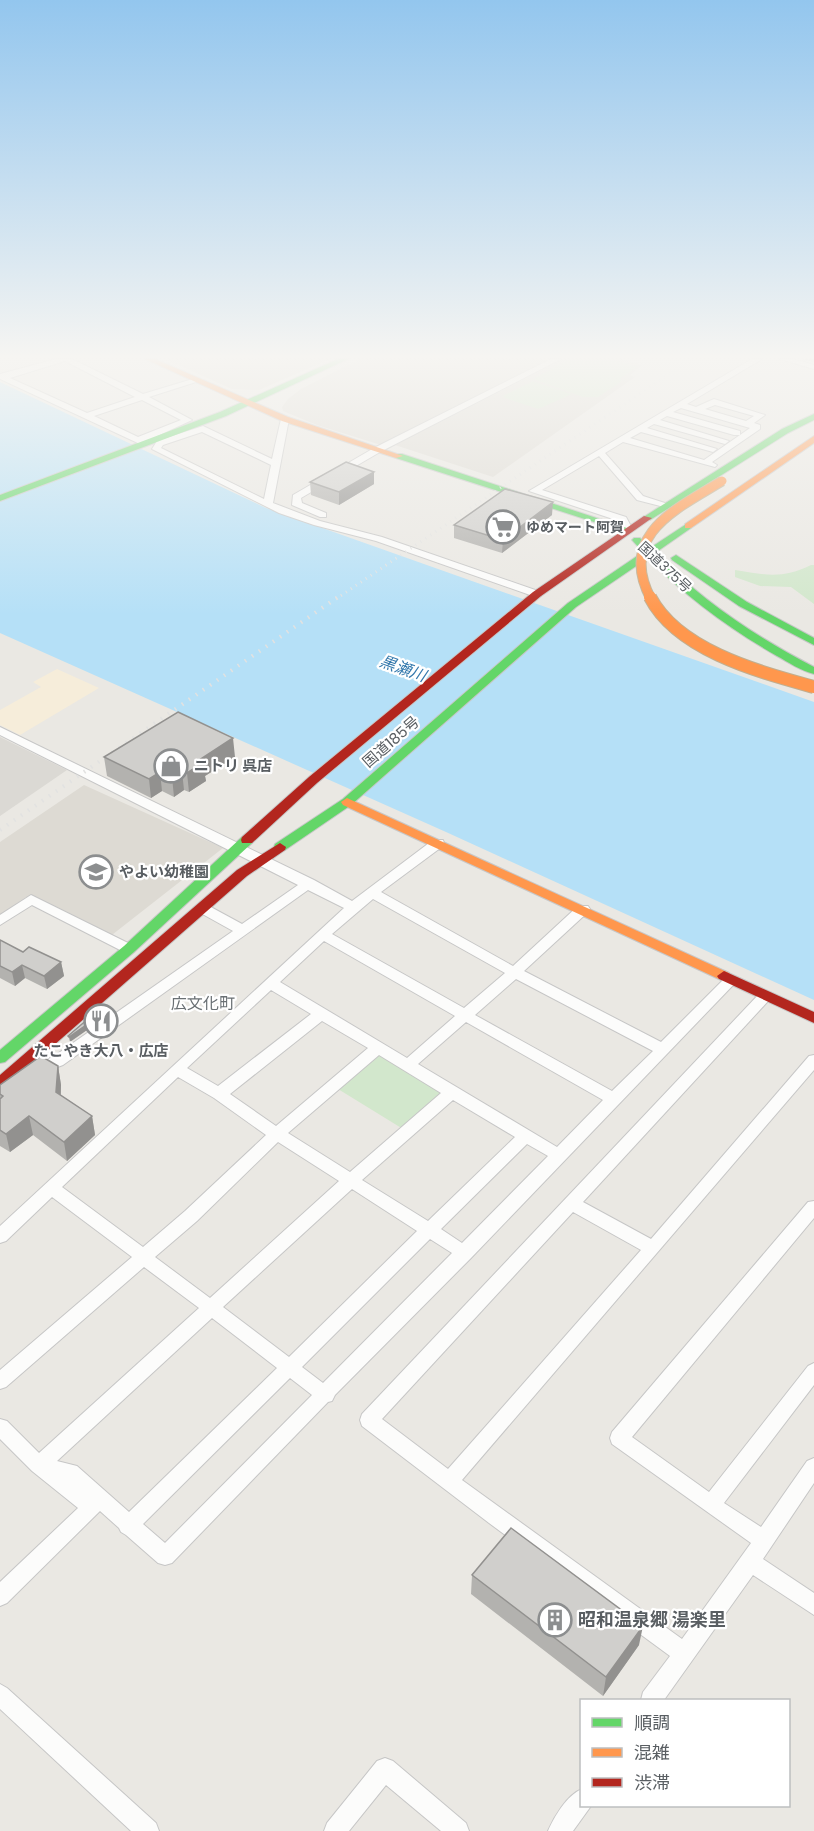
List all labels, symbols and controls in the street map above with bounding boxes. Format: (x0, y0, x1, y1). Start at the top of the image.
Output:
supermarket icon: ゆめマート阿賀 (485, 509, 521, 545)
place label: ゆめマート阿賀 (526, 517, 624, 537)
street label: 国道375号 (634, 537, 696, 597)
water label: 黒瀬川 (376, 649, 431, 688)
street label: 国道185号 (358, 711, 423, 772)
shop icon: ニトリ 呉店 (153, 748, 189, 784)
place label: ニトリ 呉店 (194, 755, 272, 776)
school or university icon: やよい幼稚園 (78, 854, 114, 890)
place label: やよい幼稚園 (119, 861, 209, 882)
district label: 広文化町 (171, 992, 235, 1015)
restaurant icon: たこやき大八・広店 (83, 1003, 119, 1039)
place label: たこやき大八・広店 (33, 1040, 169, 1061)
building icon: 昭和温泉郷 湯楽里 (537, 1602, 573, 1638)
place label: 昭和温泉郷 湯楽里 (578, 1607, 726, 1632)
legend (580, 1699, 790, 1807)
text: 順調 (634, 1710, 670, 1735)
text: 混雑 (634, 1740, 670, 1765)
text: 渋滞 (634, 1770, 670, 1795)

